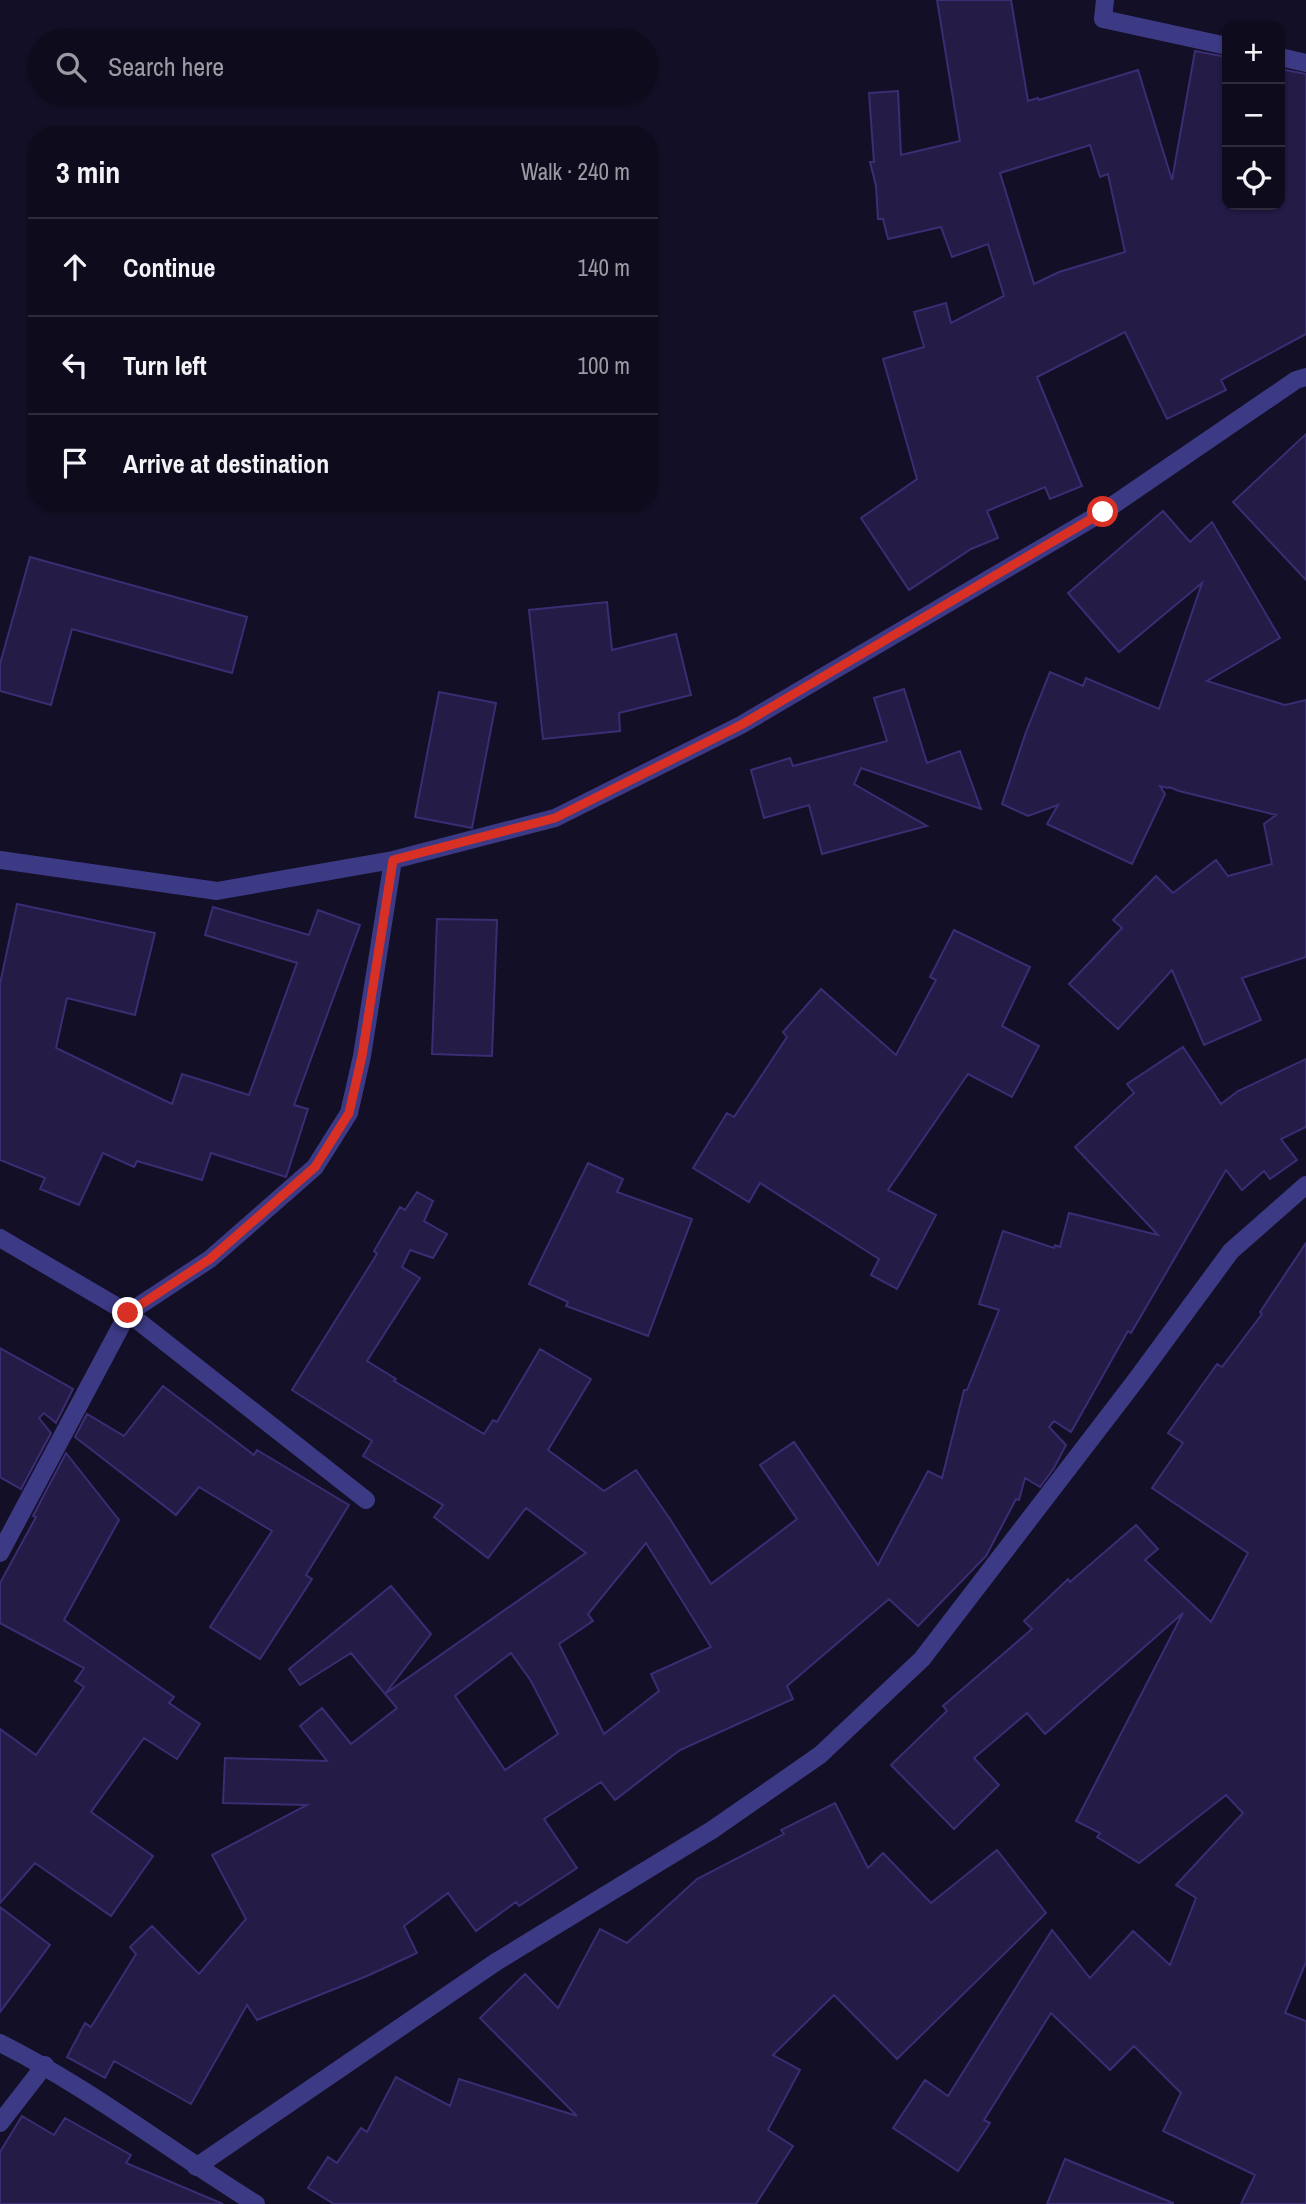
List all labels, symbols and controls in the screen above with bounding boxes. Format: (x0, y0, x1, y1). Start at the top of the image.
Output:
map controls (1222, 21, 1285, 210)
button: + (1222, 21, 1285, 84)
search box (28, 28, 658, 105)
icon: search (52, 48, 90, 86)
text: Search here (108, 49, 224, 84)
button: − (1222, 84, 1285, 147)
button: locate (1222, 147, 1285, 210)
text: 3 min (56, 152, 120, 192)
text: Walk · 240 m (521, 156, 630, 187)
icon: ahead (56, 248, 94, 286)
text: Continue (123, 250, 215, 285)
text: 140 m (578, 252, 630, 283)
icon: left (56, 346, 94, 384)
text: Turn left (123, 348, 207, 383)
text: 100 m (578, 350, 630, 381)
icon: arrive (56, 444, 94, 482)
text: Arrive at destination (123, 446, 329, 481)
route start (1087, 496, 1118, 527)
route end (112, 1297, 143, 1328)

